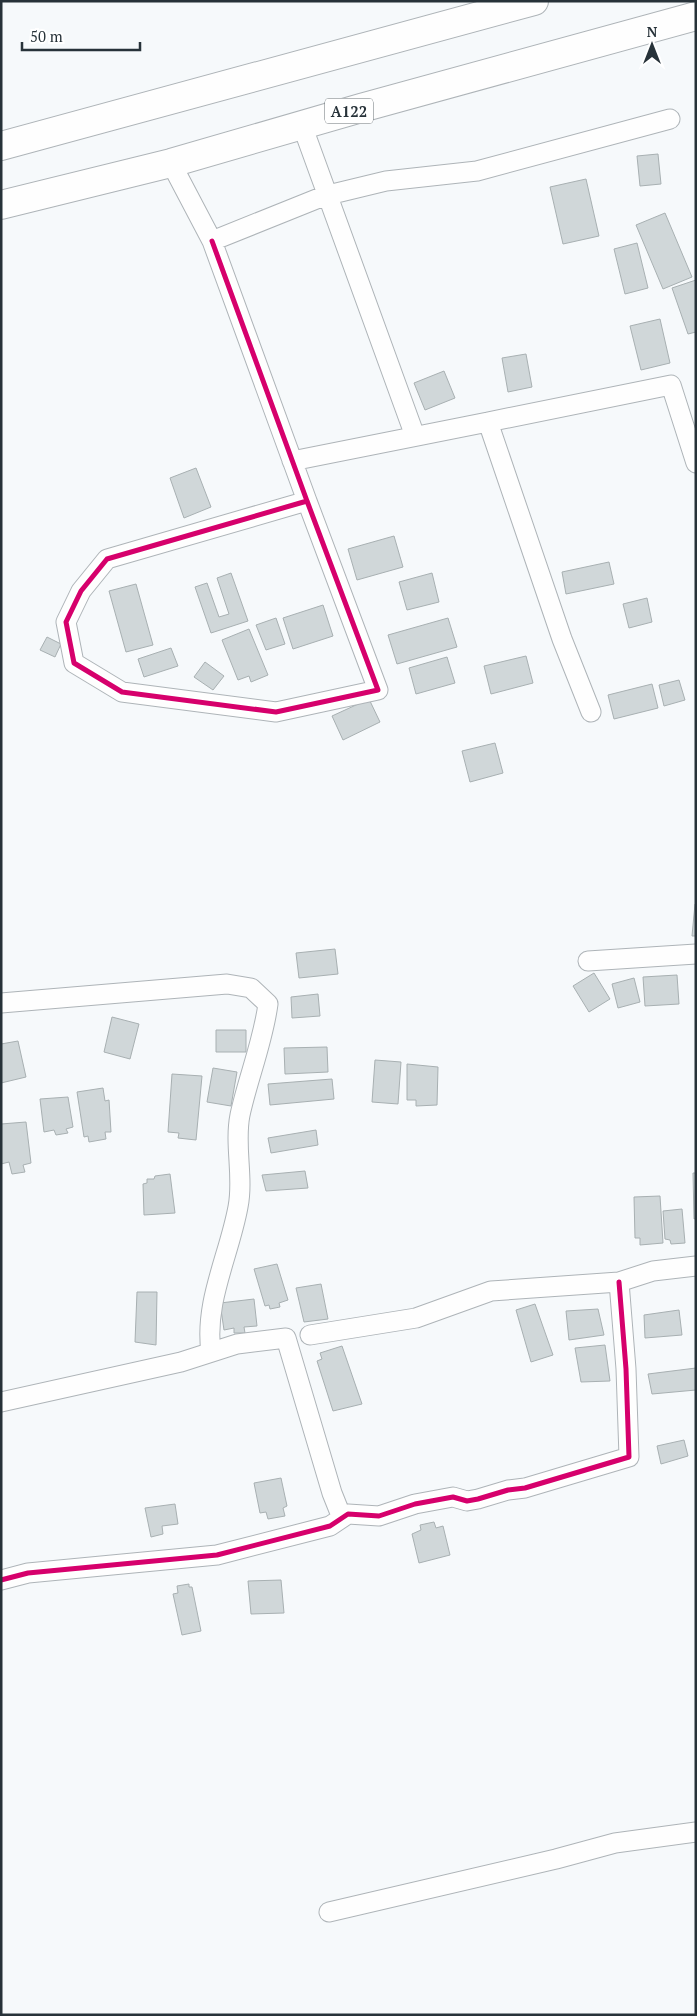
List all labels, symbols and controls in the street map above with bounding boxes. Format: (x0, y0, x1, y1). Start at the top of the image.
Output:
scale bar (22, 20, 140, 52)
north arrow (627, 20, 677, 70)
text: N (647, 22, 658, 41)
text: 50 m (30, 26, 63, 46)
road number: A122 (325, 98, 373, 124)

